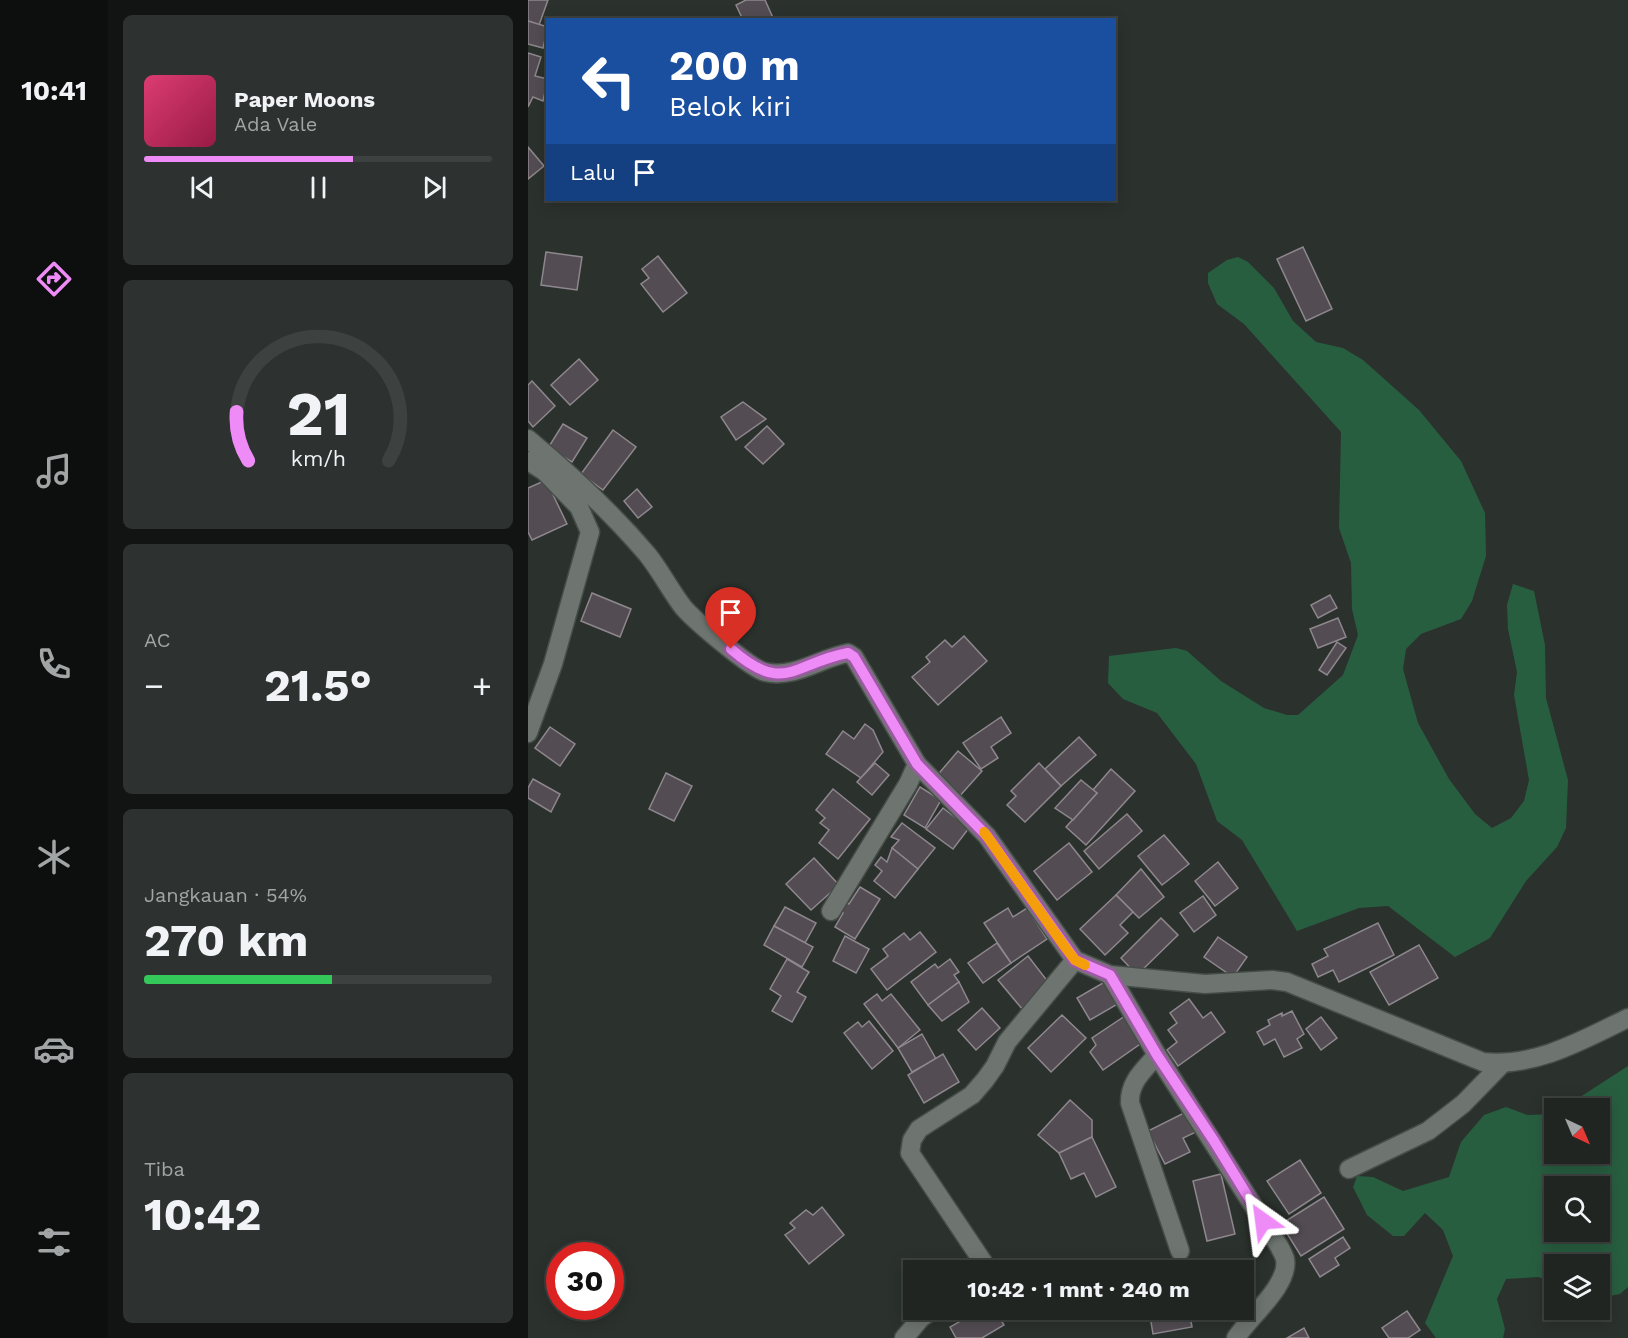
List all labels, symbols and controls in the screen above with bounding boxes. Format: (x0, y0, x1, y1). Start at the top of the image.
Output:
text: 200 m (669, 41, 800, 90)
icon: left (570, 42, 648, 120)
text: 10:41 (21, 75, 87, 107)
text: Paper Moons (234, 87, 375, 112)
text: Belok kiri (669, 91, 791, 123)
text: Ada Vale (234, 112, 317, 136)
icon: arrive (628, 156, 661, 189)
text: Lalu (570, 160, 616, 185)
icon: previous (186, 171, 219, 204)
icon: pause (302, 171, 335, 204)
icon: next (418, 171, 451, 204)
icon: directions (33, 258, 75, 300)
text: 21 (286, 378, 350, 451)
text: km/h (290, 447, 346, 472)
icon: music (33, 450, 75, 492)
pin (705, 587, 756, 649)
icon: arrive (714, 596, 747, 629)
text: AC (144, 628, 170, 652)
icon: phone (33, 643, 75, 685)
text: 21.5° (264, 659, 372, 712)
text: − (144, 666, 164, 705)
text: + (472, 666, 492, 705)
icon: climate (33, 836, 75, 878)
text: Jangkauan · 54% (144, 883, 307, 907)
text: 270 km (144, 914, 308, 967)
icon: car (33, 1028, 75, 1070)
north arrow (1544, 1098, 1610, 1164)
map controls (1544, 1098, 1610, 1320)
text: Tiba (144, 1157, 185, 1181)
button: search (1544, 1176, 1610, 1242)
text: 10:42 (144, 1188, 261, 1241)
position arrow (1231, 1189, 1295, 1253)
icon: filters (33, 1221, 75, 1263)
speed limit sign: 30 (546, 1242, 624, 1320)
button: layers (1544, 1254, 1610, 1320)
text: 10:42 · 1 mnt · 240 m (967, 1277, 1190, 1302)

